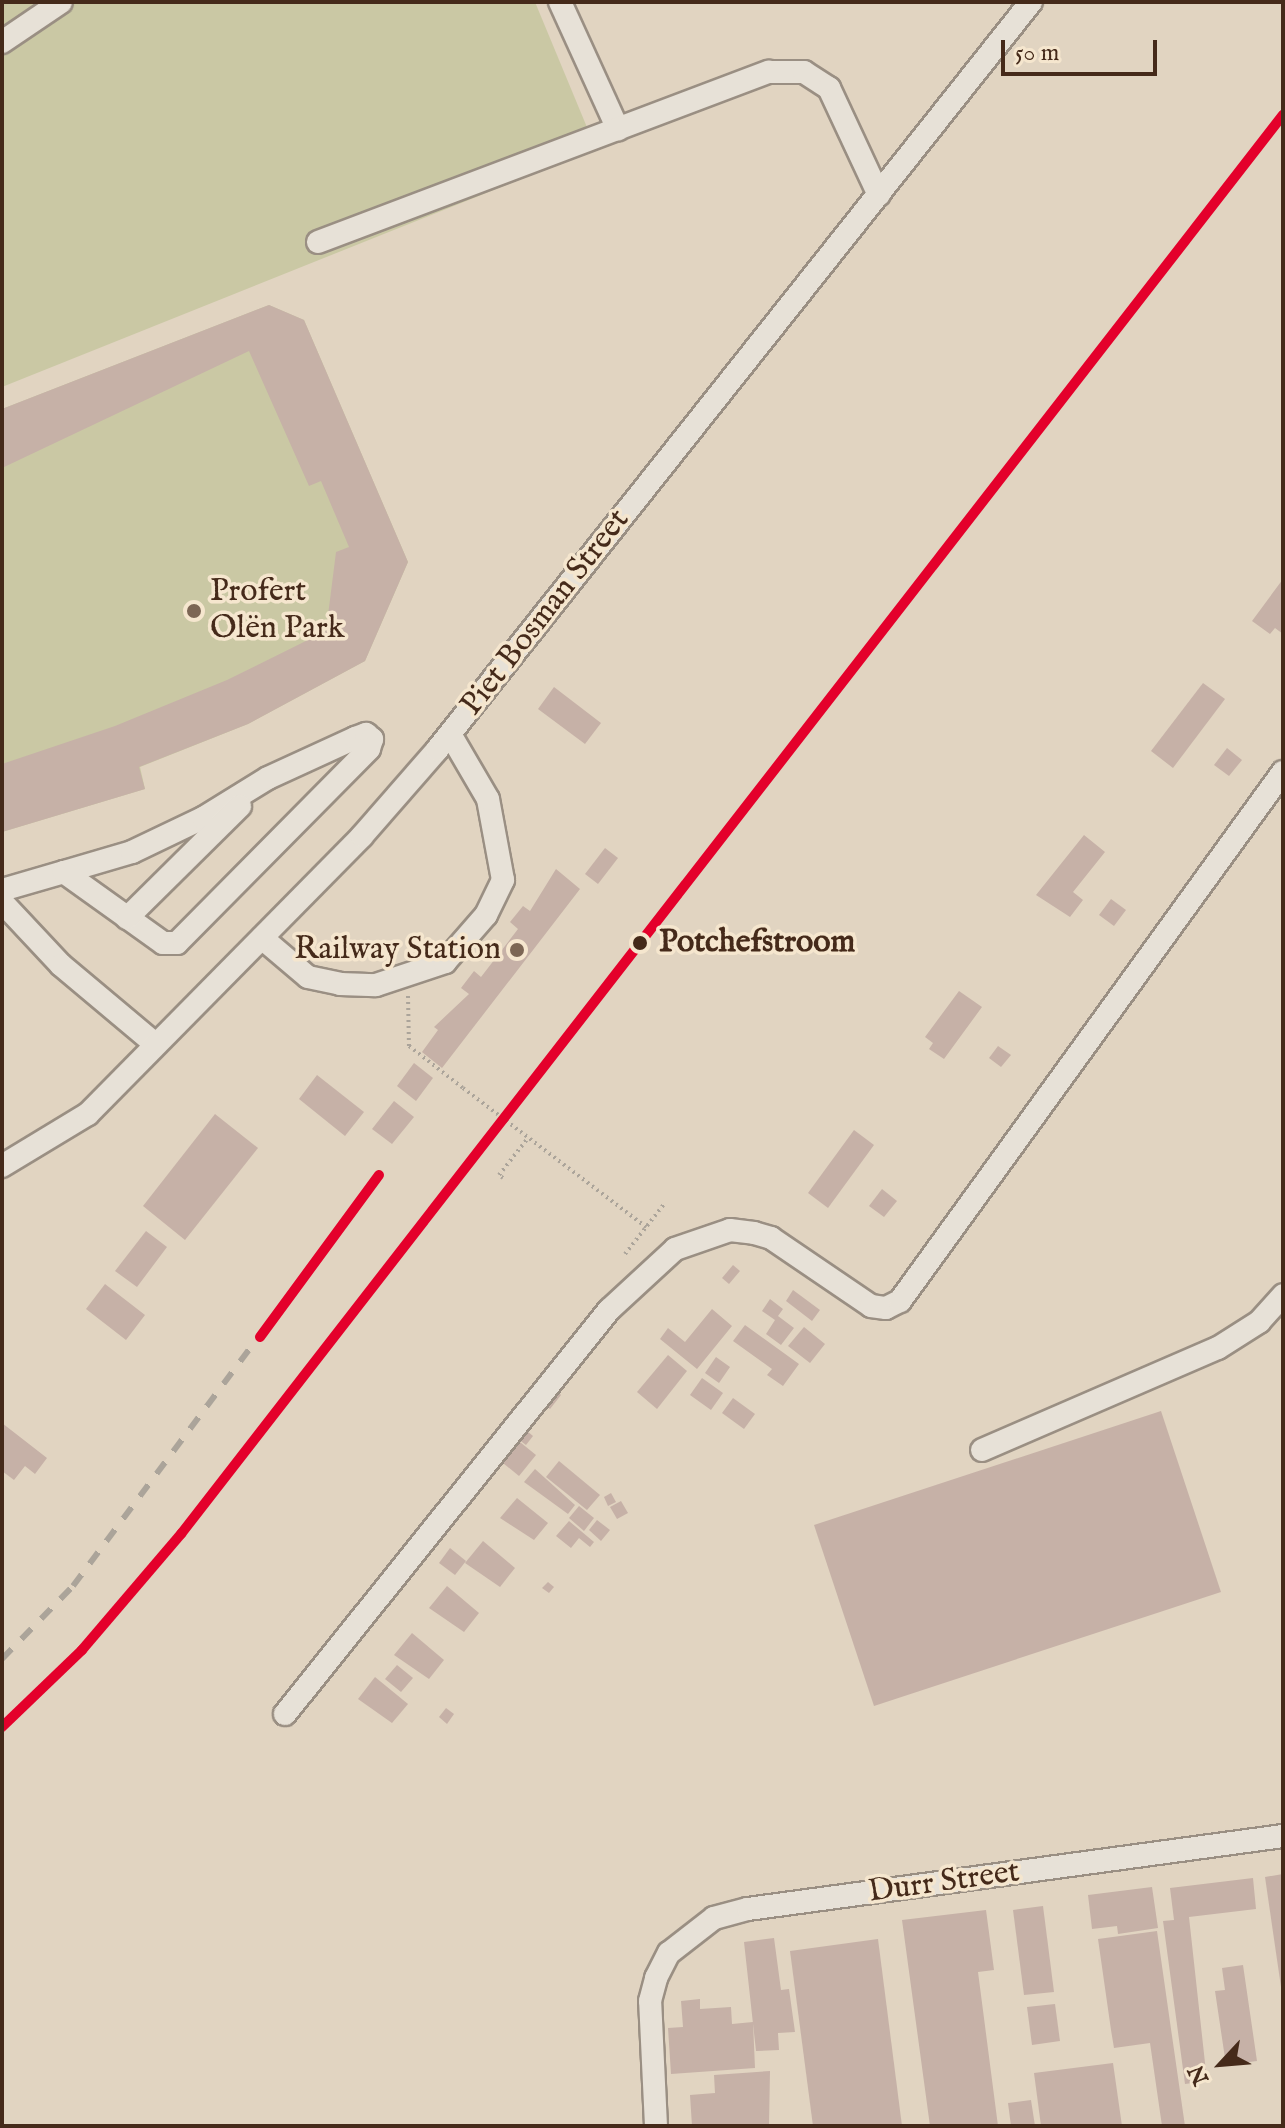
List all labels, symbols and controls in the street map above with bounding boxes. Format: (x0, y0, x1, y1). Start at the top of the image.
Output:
scale bar (1005, 24, 1161, 74)
text: 50 m (1015, 38, 1059, 69)
street label: Piet Bosman Street (454, 502, 638, 724)
place label: Profert Olën Park (210, 574, 345, 649)
marker: Profert Olën Park (185, 602, 203, 620)
place label: Potchefstroom (659, 924, 855, 962)
place label: Railway Station (294, 931, 501, 969)
marker: Potchefstroom (628, 931, 652, 955)
marker: Railway Station (508, 941, 526, 959)
street label: Durr Street (866, 1853, 1022, 1913)
north arrow (1181, 2024, 1261, 2104)
text: N (1183, 2060, 1216, 2089)

